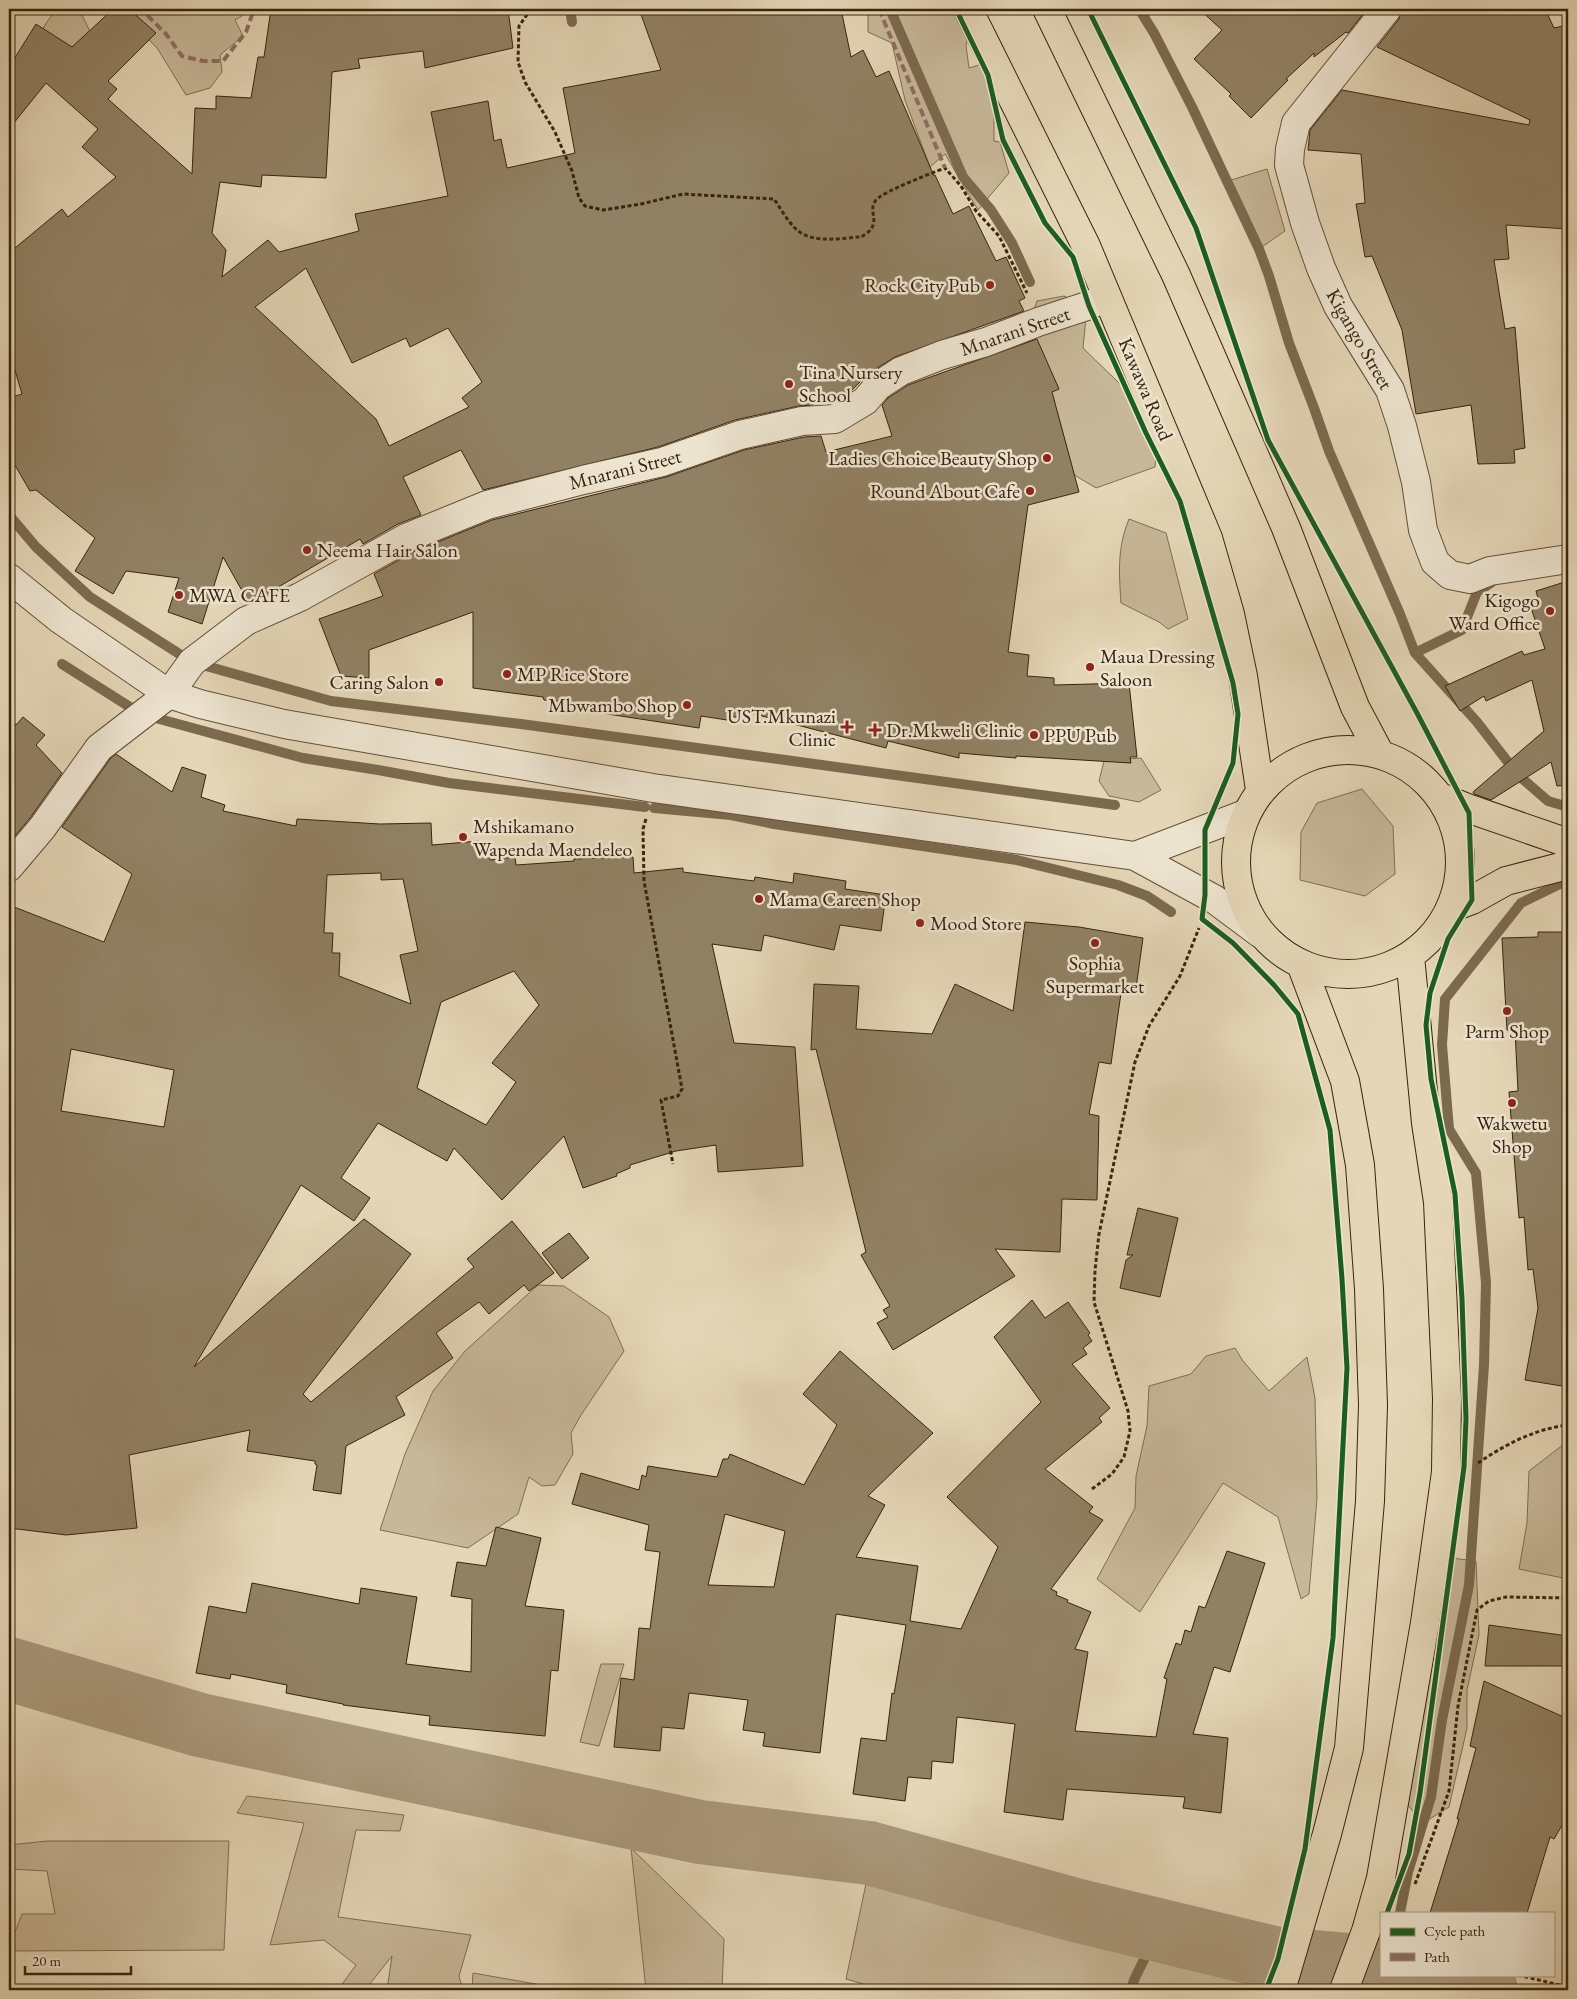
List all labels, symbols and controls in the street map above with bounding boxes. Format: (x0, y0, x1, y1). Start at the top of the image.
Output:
place label: Rock City Pub (864, 272, 980, 298)
marker: Rock City Pub (984, 279, 996, 291)
street label: Kigango Street (1321, 284, 1400, 395)
street label: Mnarani Street (957, 300, 1074, 362)
street label: Kawawa Road (1113, 334, 1180, 445)
place label: Tina Nursery School (799, 359, 903, 408)
marker: Tina Nursery School (783, 378, 795, 390)
street label: Mnarani Street (566, 442, 684, 495)
place label: Ladies Choice Beauty Shop (828, 445, 1037, 471)
marker: Ladies Choice Beauty Shop (1041, 452, 1053, 464)
place label: Round About Cafe (870, 478, 1020, 504)
marker: Round About Cafe (1024, 485, 1036, 497)
place label: Neema Hair Salon (317, 537, 459, 563)
marker: Neema Hair Salon (301, 544, 313, 556)
place label: MWA CAFE (189, 582, 290, 608)
place label: Kigogo Ward Office (1449, 587, 1540, 636)
marker: MWA CAFE (173, 589, 185, 601)
marker: Kigogo Ward Office (1544, 605, 1556, 617)
place label: Maua Dressing Saloon (1100, 643, 1215, 692)
place label: MP Rice Store (517, 661, 629, 687)
marker: Maua Dressing Saloon (1084, 661, 1096, 673)
marker: MP Rice Store (501, 668, 513, 680)
place label: Caring Salon (329, 669, 429, 695)
marker: Caring Salon (433, 676, 445, 688)
place label: Mbwambo Shop (548, 692, 677, 718)
marker: Mbwambo Shop (681, 699, 693, 711)
place label: UST.Mkunazi Clinic (727, 703, 836, 752)
place label: Dr.Mkweli Clinic (886, 717, 1022, 743)
marker: UST.Mkunazi Clinic (840, 720, 854, 734)
place label: PPU Pub (1044, 722, 1117, 748)
marker: Dr.Mkweli Clinic (868, 723, 882, 737)
marker: PPU Pub (1028, 729, 1040, 741)
place label: Mshikamano Wapenda Maendeleo (473, 813, 632, 862)
marker: Mshikamano Wapenda Maendeleo (457, 831, 469, 843)
place label: Mama Careen Shop (769, 886, 921, 912)
marker: Mama Careen Shop (753, 893, 765, 905)
place label: Mood Store (930, 910, 1022, 936)
marker: Mood Store (914, 917, 926, 929)
marker: Sophia Supermarket (1089, 937, 1101, 949)
place label: Sophia Supermarket (1046, 950, 1145, 999)
marker: Parm Shop (1501, 1005, 1513, 1017)
place label: Parm Shop (1465, 1018, 1549, 1044)
marker: Wakwetu Shop (1506, 1097, 1518, 1109)
place label: Wakwetu Shop (1476, 1110, 1548, 1159)
legend (1380, 1912, 1554, 1976)
text: Cycle path (1424, 1921, 1486, 1940)
scale bar (25, 1944, 131, 1976)
text: Path (1424, 1947, 1450, 1966)
text: 20 m (32, 1951, 61, 1970)

